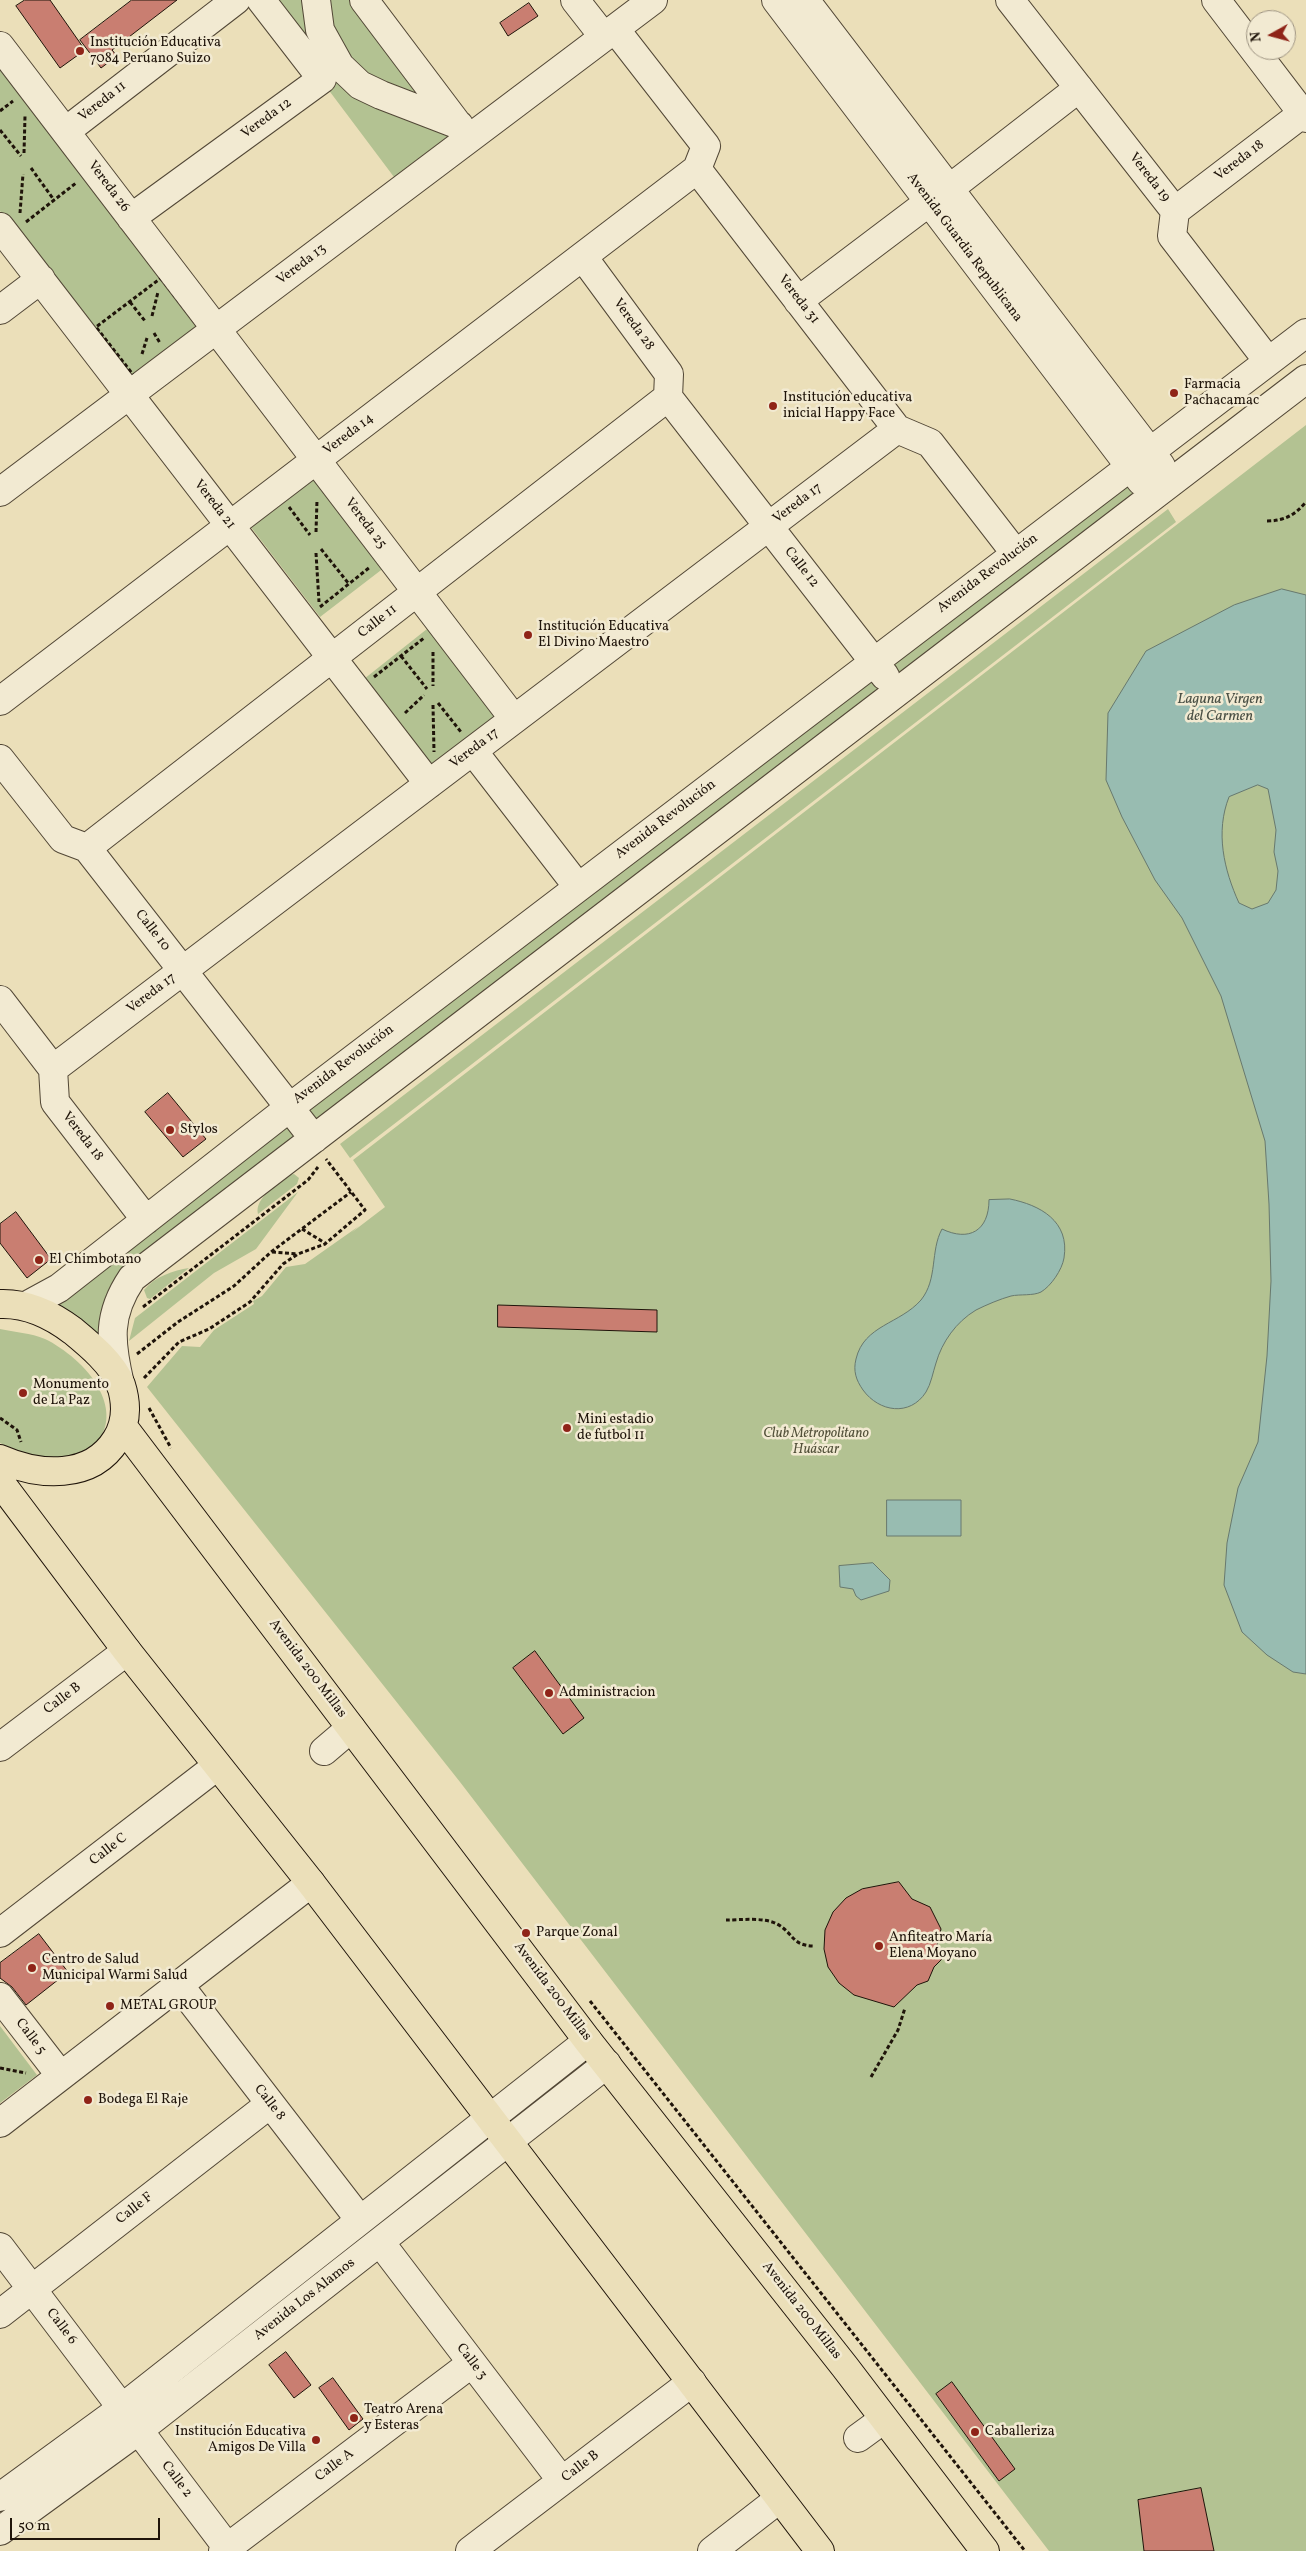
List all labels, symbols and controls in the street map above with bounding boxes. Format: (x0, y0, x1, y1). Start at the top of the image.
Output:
north arrow (1246, 10, 1296, 60)
text: N (1247, 31, 1267, 43)
place label: Institución Educativa 7084 Peruano Suizo (90, 35, 221, 68)
marker: Institución Educativa 7084 Peruano Suizo (74, 45, 86, 57)
street label: Vereda 11 (76, 78, 130, 126)
street label: Vereda 12 (239, 95, 295, 143)
street label: Vereda 18 (1212, 137, 1268, 185)
street label: Vereda 19 (1125, 150, 1173, 206)
street label: Vereda 26 (83, 158, 133, 216)
street label: Avenida Guardia Republicana (902, 170, 1026, 326)
street label: Vereda 13 (274, 241, 330, 289)
street label: Vereda 31 (774, 272, 822, 328)
street label: Vereda 28 (609, 296, 657, 354)
place label: Farmacia Pachacamac (1184, 377, 1259, 410)
marker: Farmacia Pachacamac (1168, 387, 1180, 399)
place label: Institución educativa inicial Happy Face (783, 390, 912, 422)
marker: Institución educativa inicial Happy Face (767, 400, 779, 412)
street label: Vereda 14 (320, 411, 378, 459)
street label: Vereda 21 (190, 477, 238, 533)
street label: Vereda 17 (770, 480, 826, 528)
street label: Vereda 25 (340, 495, 390, 553)
street label: Avenida Revolución (934, 531, 1042, 617)
street label: Calle 12 (780, 544, 822, 592)
street label: Calle 11 (355, 602, 401, 642)
place label: Institución Educativa El Divino Maestro (538, 619, 669, 652)
marker: Institución Educativa El Divino Maestro (522, 629, 534, 641)
water label: Laguna Virgen del Carmen (1177, 691, 1263, 726)
street label: Vereda 17 (447, 725, 503, 773)
street label: Avenida Revolución (612, 777, 720, 863)
street label: Calle 10 (131, 907, 173, 955)
street label: Vereda 17 (124, 970, 180, 1018)
street label: Avenida Revolución (290, 1022, 398, 1108)
street label: Vereda 18 (58, 1109, 106, 1165)
place label: Stylos (180, 1122, 218, 1138)
marker: Stylos (164, 1124, 176, 1136)
place label: El Chimbotano (49, 1252, 141, 1268)
marker: El Chimbotano (33, 1254, 45, 1266)
place label: Monumento de La Paz (33, 1377, 109, 1410)
marker: Monumento de La Paz (17, 1387, 29, 1399)
place label: Mini estadio de futbol 11 (577, 1412, 654, 1444)
marker: Mini estadio de futbol 11 (561, 1422, 573, 1434)
park label: Club Metropolitano Huáscar (763, 1426, 869, 1458)
street label: Avenida 200 Millas (264, 1616, 350, 1722)
street label: Calle B (41, 1679, 85, 1719)
place label: Administracion (559, 1685, 656, 1701)
marker: Administracion (543, 1687, 555, 1699)
street label: Calle C (87, 1830, 131, 1870)
place label: Parque Zonal (536, 1925, 618, 1941)
marker: Parque Zonal (520, 1927, 532, 1939)
place label: Anfiteatro María Elena Moyano (889, 1930, 992, 1962)
street label: Avenida 200 Millas (509, 1939, 595, 2045)
marker: Anfiteatro María Elena Moyano (873, 1940, 885, 1952)
place label: Centro de Salud Municipal Warmi Salud (42, 1952, 188, 1984)
marker: Centro de Salud Municipal Warmi Salud (26, 1962, 38, 1974)
place label: METAL GROUP (120, 1998, 217, 2014)
marker: METAL GROUP (104, 2000, 116, 2012)
street label: Calle 5 (11, 2016, 49, 2058)
street label: Calle 8 (250, 2082, 288, 2124)
place label: Bodega El Raje (98, 2092, 188, 2108)
marker: Bodega El Raje (82, 2094, 94, 2106)
street label: Calle F (113, 2190, 157, 2228)
street label: Avenida Los Alamos (251, 2255, 359, 2345)
street label: Avenida 200 Millas (758, 2259, 844, 2363)
street label: Calle 6 (42, 2306, 80, 2348)
street label: Calle 3 (452, 2341, 490, 2383)
place label: Teatro Arena y Esteras (364, 2402, 443, 2434)
marker: Teatro Arena y Esteras (348, 2412, 360, 2424)
place label: Institución Educativa Amigos De Villa (175, 2424, 306, 2456)
place label: Caballeriza (985, 2424, 1055, 2440)
marker: Caballeriza (969, 2426, 981, 2438)
marker: Institución Educativa Amigos De Villa (310, 2434, 322, 2446)
street label: Calle A (312, 2446, 358, 2486)
street label: Calle B (559, 2447, 603, 2487)
street label: Calle 2 (157, 2458, 195, 2502)
scale bar (12, 2508, 162, 2540)
text: 50 m (18, 2516, 50, 2537)

